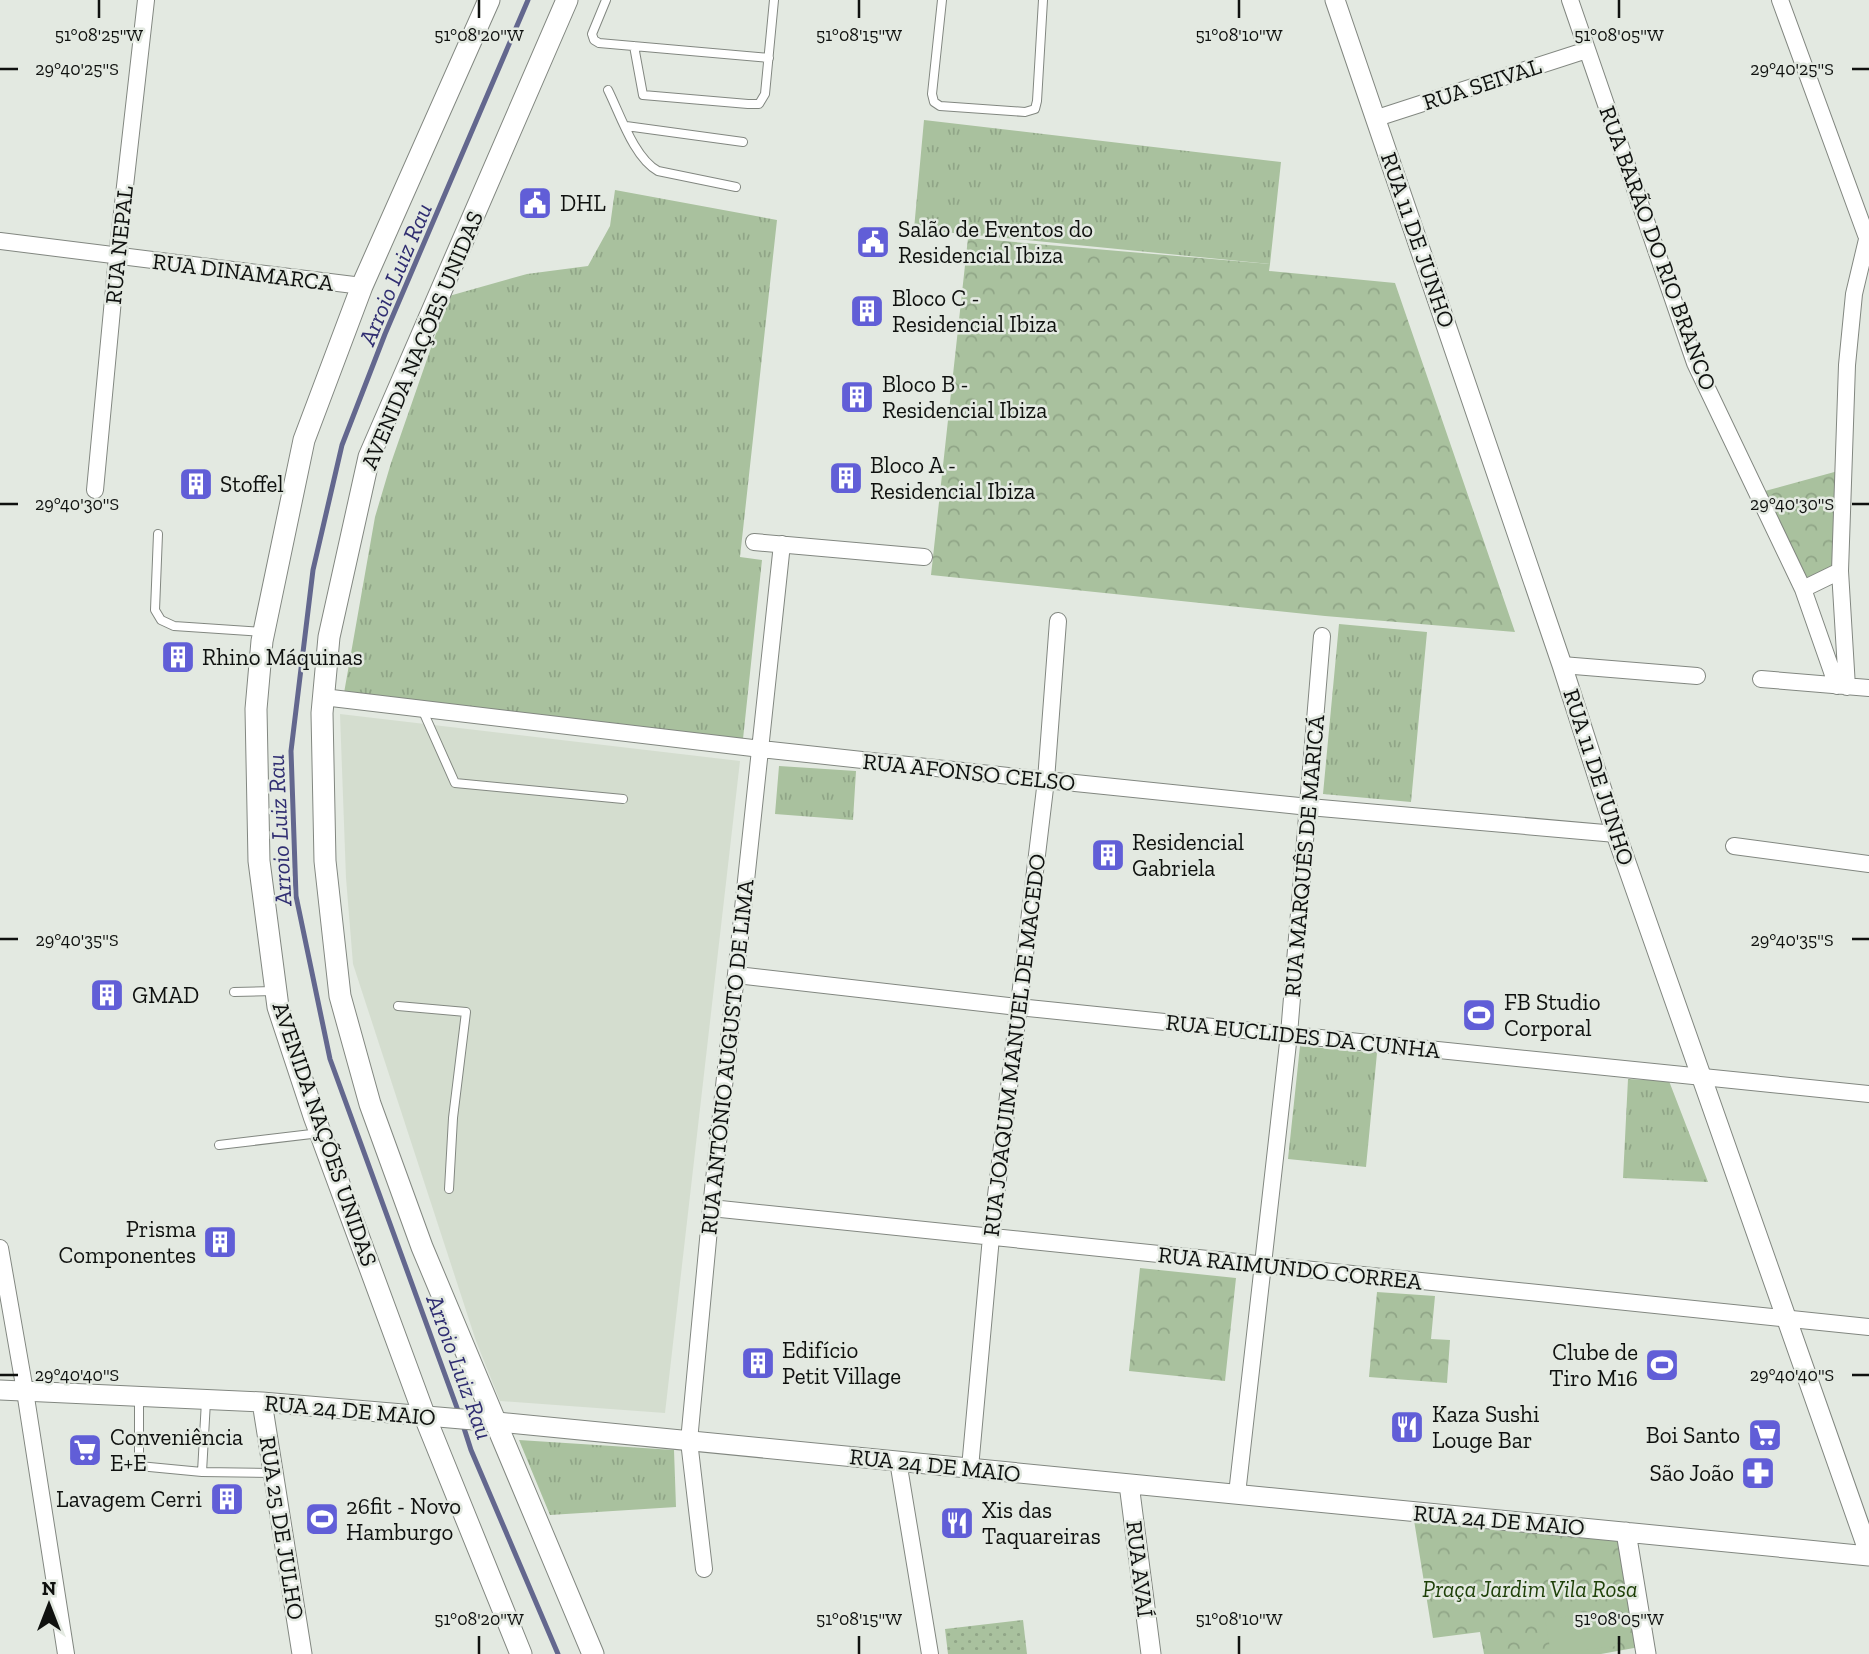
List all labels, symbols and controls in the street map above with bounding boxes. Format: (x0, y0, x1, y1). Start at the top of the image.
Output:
text: 51°08'25"W (55, 24, 143, 46)
text: 51°08'20"W (434, 24, 524, 46)
text: 51°08'15"W (816, 24, 902, 46)
text: 51°08'10"W (1195, 24, 1283, 46)
text: 51°08'05"W (1574, 24, 1664, 46)
street label: RUA SEIVAL (1419, 52, 1545, 116)
text: 29°40'25"S (35, 58, 119, 80)
text: 29°40'25"S (1750, 58, 1834, 80)
street label: RUA BARÃO DO RIO BRANCO (1593, 102, 1723, 394)
street label: RUA 11 DE JUNHO (1375, 149, 1461, 331)
street label: RUA NEPAL (99, 184, 139, 306)
public building icon: DHL (516, 184, 554, 222)
place label: DHL (560, 189, 606, 217)
water label: Arroio Luiz Rau (352, 198, 438, 351)
street label: AVENIDA NAÇÕES UNIDAS (355, 207, 489, 473)
place label: Salão de Eventos do Residencial Ibiza (898, 215, 1093, 269)
public building icon: Salão de Eventos do Residencial Ibiza (854, 223, 892, 261)
street label: RUA DINAMARCA (151, 247, 336, 297)
place label: Bloco C - Residencial Ibiza (892, 284, 1057, 338)
building icon: Bloco C - Residencial Ibiza (848, 292, 886, 330)
place label: Bloco B - Residencial Ibiza (882, 370, 1047, 424)
building icon: Bloco B - Residencial Ibiza (838, 378, 876, 416)
place label: Bloco A - Residencial Ibiza (870, 451, 1035, 505)
building icon: Bloco A - Residencial Ibiza (827, 459, 865, 497)
building icon: Stoffel (177, 465, 215, 503)
place label: Stoffel (220, 470, 284, 498)
text: 29°40'30"S (35, 493, 119, 515)
text: 29°40'30"S (1750, 493, 1834, 515)
building icon: Rhino Máquinas (159, 638, 197, 676)
place label: Rhino Máquinas (202, 643, 363, 671)
street label: RUA 11 DE JUNHO (1557, 685, 1641, 869)
street label: RUA MARQUÊS DE MARICÁ (1278, 713, 1330, 998)
street label: RUA AFONSO CELSO (861, 747, 1077, 797)
water label: Arroio Luiz Rau (261, 753, 298, 908)
place label: Residencial Gabriela (1132, 828, 1244, 882)
building icon: Residencial Gabriela (1089, 836, 1127, 874)
street label: RUA JOAQUIM MANUEL DE MACEDO (977, 852, 1051, 1238)
street label: RUA ANTÔNIO AUGUSTO DE LIMA (694, 877, 760, 1236)
text: 29°40'35"S (35, 929, 119, 951)
text: 29°40'35"S (1750, 929, 1834, 951)
building icon: GMAD (88, 976, 126, 1014)
place label: GMAD (132, 981, 199, 1009)
place label: FB Studio Corporal (1504, 988, 1601, 1042)
sports icon: FB Studio Corporal (1460, 996, 1498, 1034)
street label: AVENIDA NAÇÕES UNIDAS (267, 998, 383, 1270)
street label: RUA EUCLIDES DA CUNHA (1164, 1008, 1443, 1064)
place label: Prisma Componentes (58, 1215, 196, 1269)
building icon: Prisma Componentes (201, 1223, 239, 1261)
street label: RUA RAIMUNDO CORREA (1157, 1240, 1425, 1296)
water label: Arroio Luiz Rau (420, 1290, 500, 1443)
place label: Edifício Petit Village (782, 1336, 901, 1390)
place label: Clube de Tiro M16 (1549, 1338, 1638, 1392)
building icon: Edifício Petit Village (739, 1344, 777, 1382)
sports icon: Clube de Tiro M16 (1643, 1346, 1681, 1384)
text: 29°40'40"S (35, 1364, 119, 1386)
text: 29°40'40"S (1750, 1364, 1834, 1386)
street label: RUA 24 DE MAIO (263, 1389, 437, 1431)
place label: Kaza Sushi Louge Bar (1432, 1400, 1539, 1454)
restaurant icon: Kaza Sushi Louge Bar (1388, 1408, 1426, 1446)
supermarket icon: Boi Santo (1746, 1416, 1784, 1454)
place label: Boi Santo (1646, 1421, 1740, 1449)
place label: Conveniência E+E (110, 1423, 243, 1477)
supermarket icon: Conveniência E+E (66, 1431, 104, 1469)
street label: RUA 25 DE JULHO (254, 1434, 310, 1622)
street label: RUA 24 DE MAIO (848, 1442, 1022, 1488)
pharmacy icon: São João (1739, 1454, 1777, 1492)
place label: São João (1649, 1459, 1734, 1487)
building icon: Lavagem Cerri (208, 1480, 246, 1518)
place label: Lavagem Cerri (56, 1485, 202, 1513)
place label: 26fit - Novo Hamburgo (346, 1492, 461, 1546)
place label: Xis das Taquareiras (982, 1496, 1101, 1550)
street label: RUA 24 DE MAIO (1412, 1499, 1586, 1541)
sports icon: 26fit - Novo Hamburgo (303, 1500, 341, 1538)
restaurant icon: Xis das Taquareiras (938, 1504, 976, 1542)
street label: RUA AVAÍ (1120, 1519, 1160, 1619)
north arrow (14, 1570, 84, 1640)
park label: Praça Jardim Vila Rosa (1422, 1575, 1638, 1603)
text: N (42, 1577, 56, 1600)
text: 51°08'20"W (434, 1608, 524, 1630)
text: 51°08'15"W (816, 1608, 902, 1630)
text: 51°08'10"W (1195, 1608, 1283, 1630)
text: 51°08'05"W (1574, 1608, 1664, 1630)

